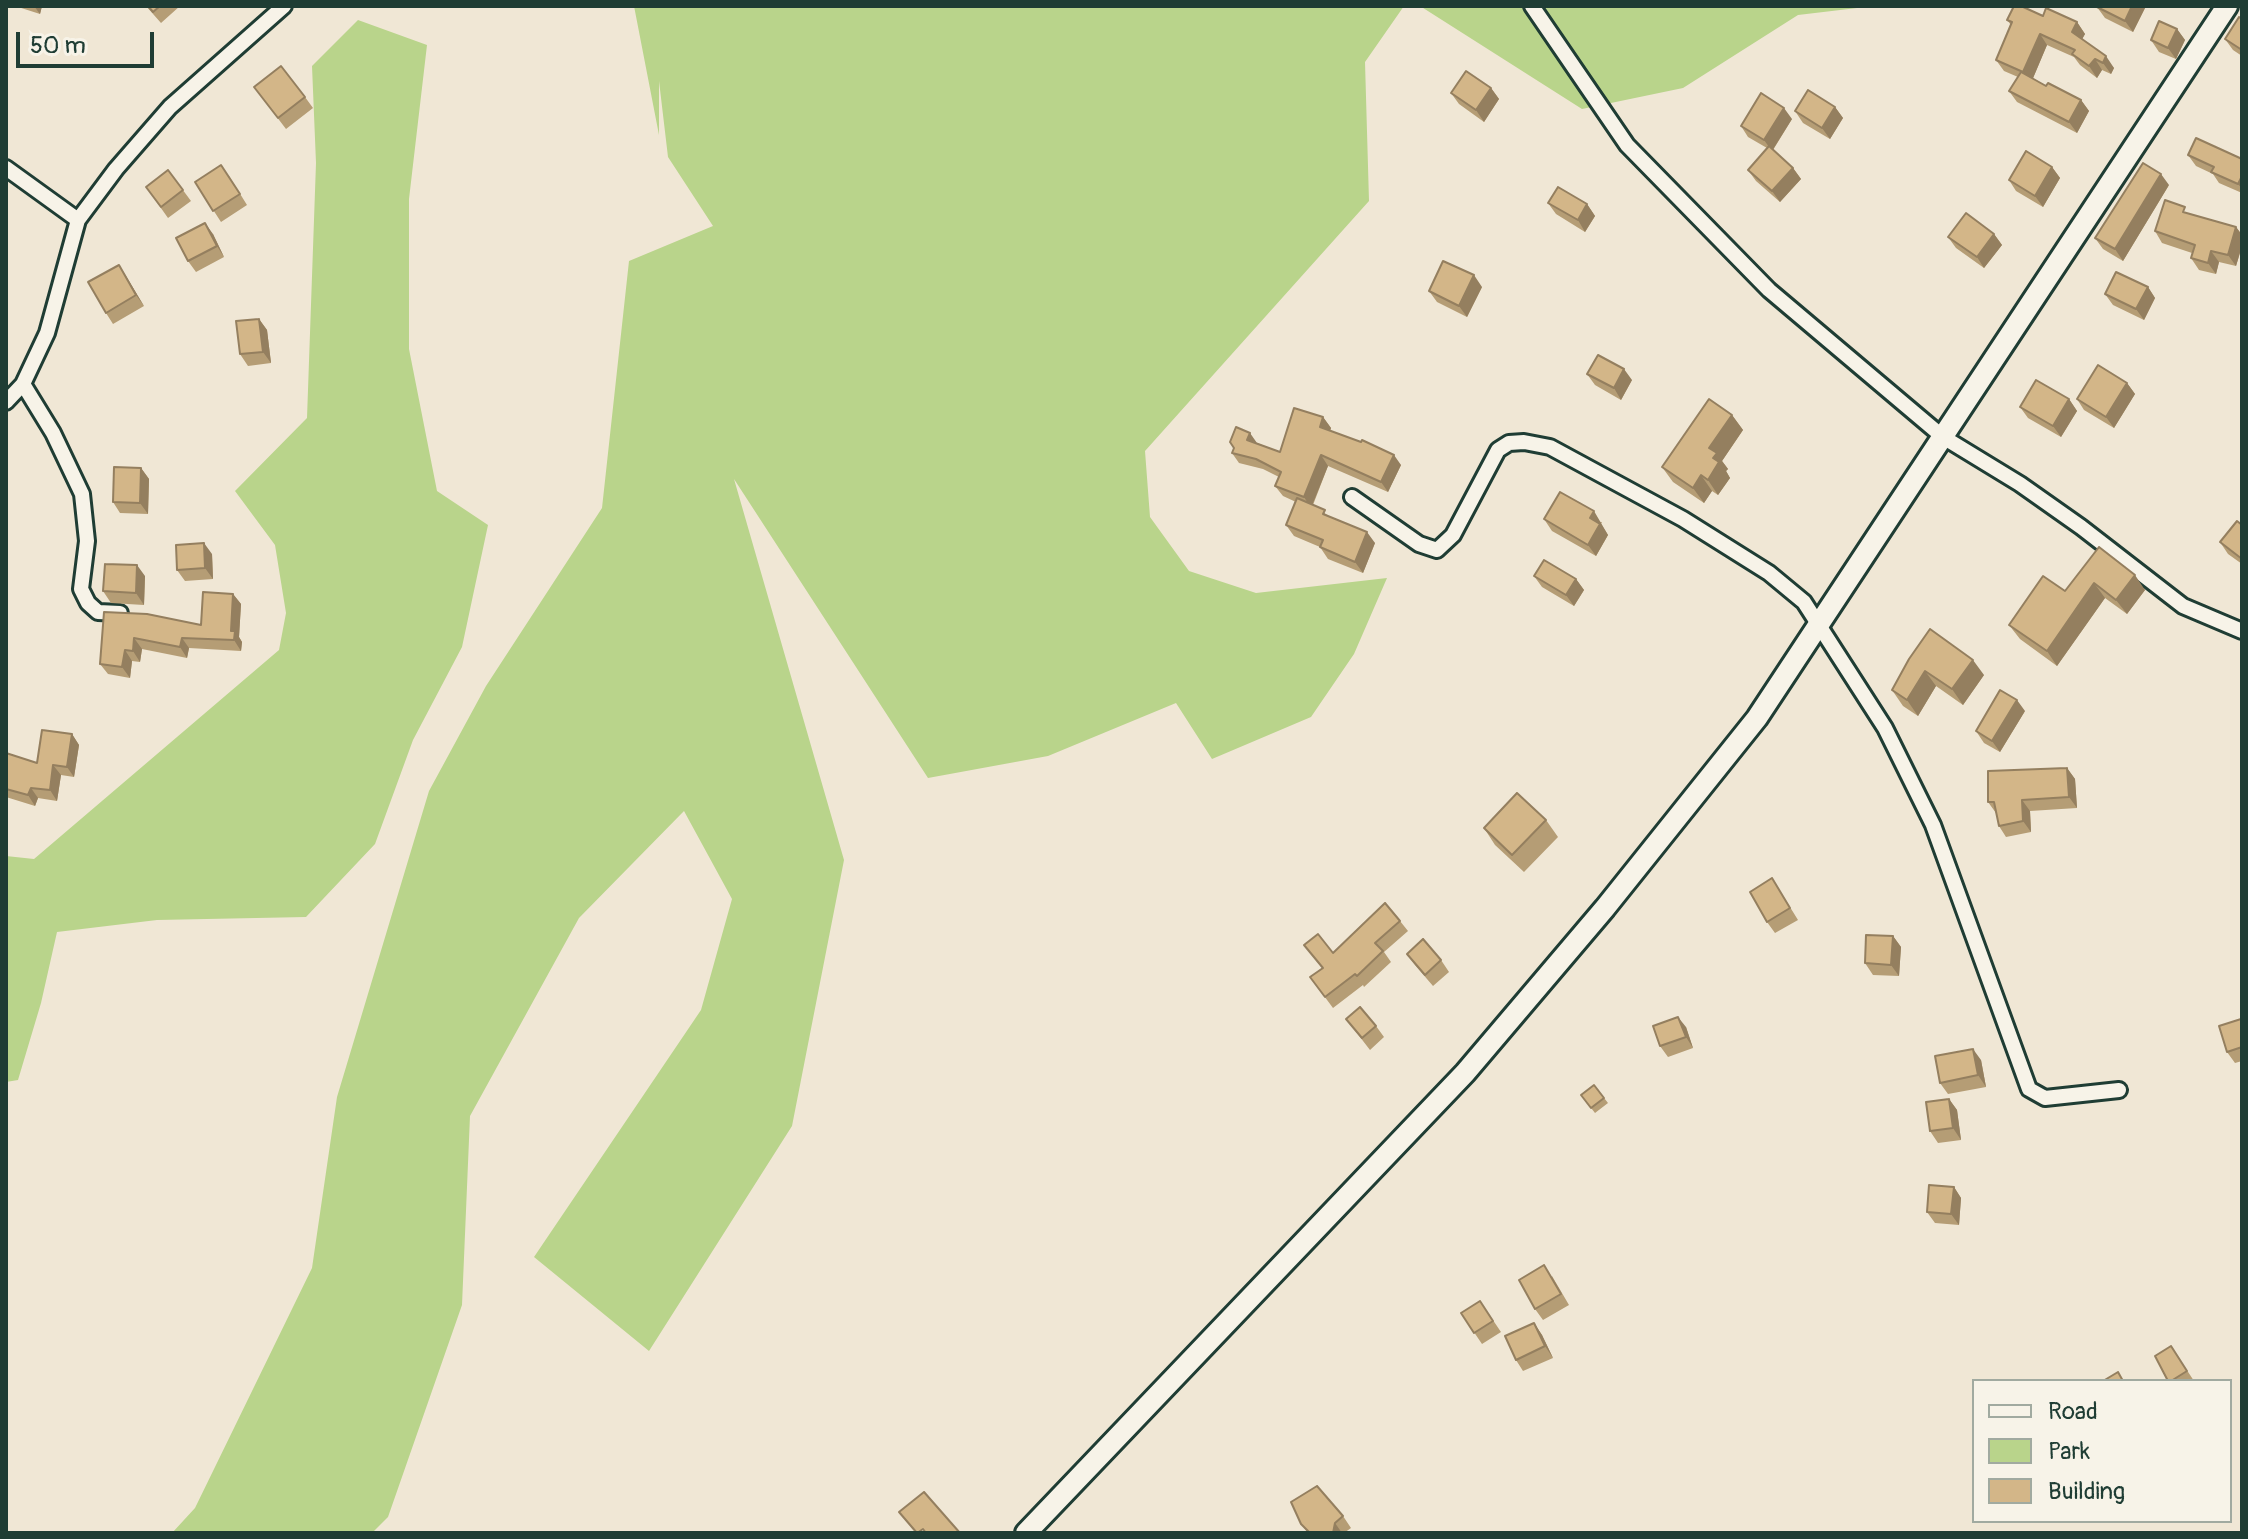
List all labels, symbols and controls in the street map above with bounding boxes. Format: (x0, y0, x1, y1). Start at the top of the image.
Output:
scale bar (20, 16, 158, 66)
text: 50 m (30, 31, 86, 60)
legend (1972, 1379, 2232, 1523)
text: Road (2048, 1397, 2098, 1426)
text: Park (2048, 1437, 2090, 1466)
text: Building (2048, 1477, 2125, 1506)

